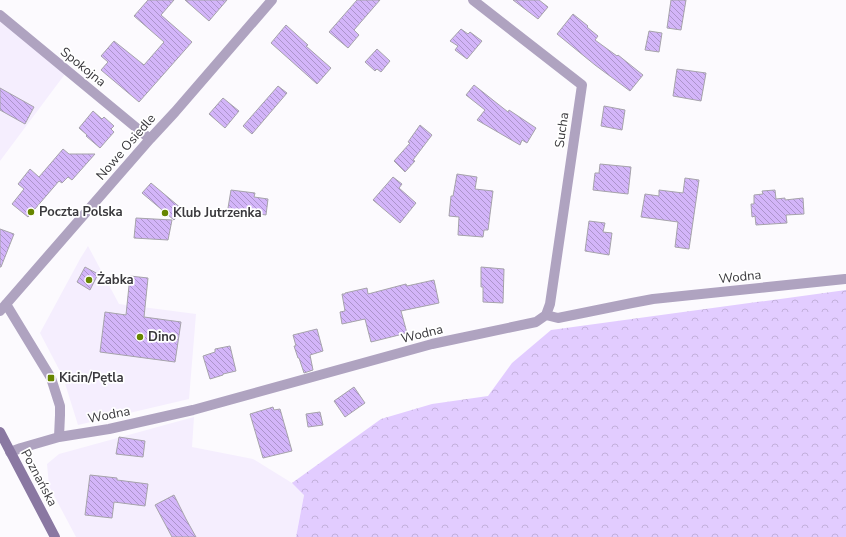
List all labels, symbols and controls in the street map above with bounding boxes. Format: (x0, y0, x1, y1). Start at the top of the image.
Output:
street label: Spokojna (56, 43, 110, 91)
street label: Nowe Osiedle (92, 110, 160, 184)
street label: Sucha (551, 111, 573, 149)
place label: Poczta Polska (39, 203, 123, 221)
place label: Klub Jutrzenka (173, 204, 262, 222)
marker: Poczta Polska (26, 207, 36, 217)
marker: Klub Jutrzenka (160, 208, 170, 218)
street label: Wodna (718, 266, 762, 288)
place label: Żabka (97, 271, 134, 289)
marker: Żabka (84, 275, 94, 285)
street label: Wodna (399, 320, 445, 348)
place label: Dino (148, 328, 176, 346)
marker: Dino (135, 332, 145, 342)
place label: Kicin/Pętla (59, 369, 124, 387)
marker: Kicin/Pętla (46, 373, 56, 383)
street label: Wodna (86, 402, 132, 428)
street label: Poznańska (16, 446, 62, 510)

